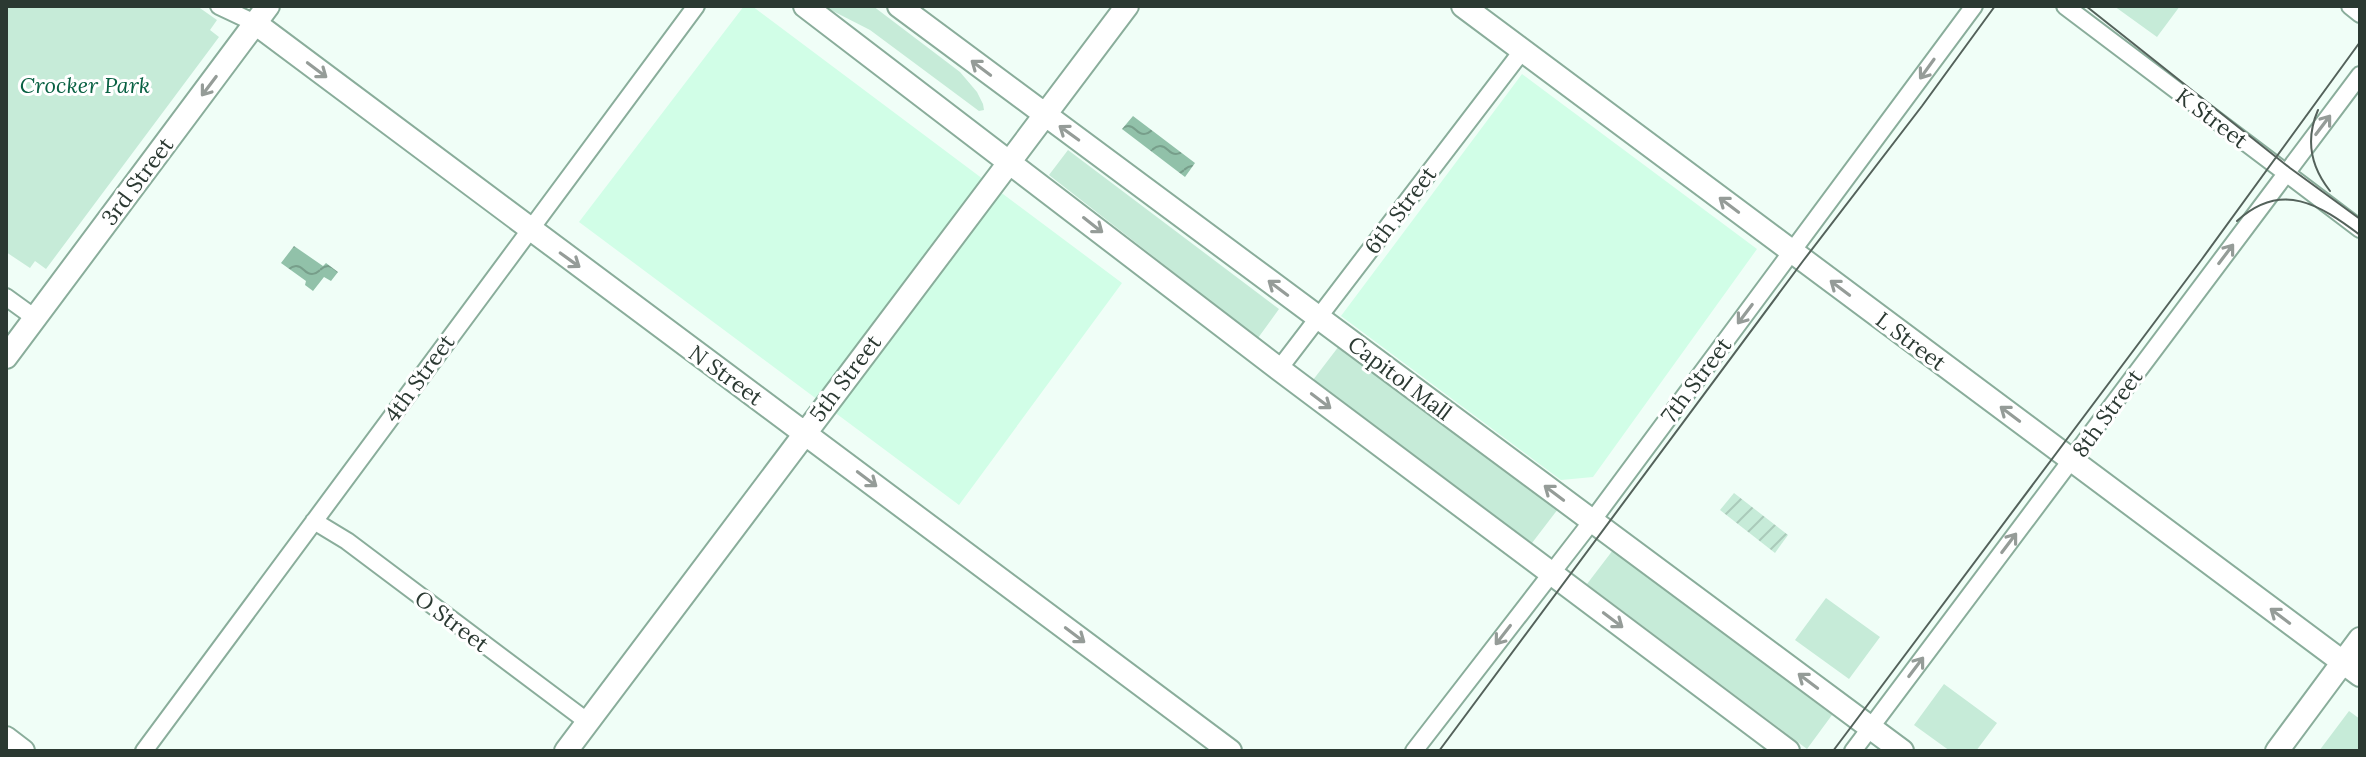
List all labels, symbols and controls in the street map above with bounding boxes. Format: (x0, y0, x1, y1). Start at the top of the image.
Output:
one-way arrow (1919, 58, 1936, 79)
one-way arrow (971, 59, 993, 76)
one-way arrow (306, 62, 327, 79)
park label: Crocker Park (20, 71, 150, 99)
one-way arrow (200, 74, 217, 96)
street label: K Street (2170, 82, 2254, 155)
one-way arrow (2314, 115, 2331, 136)
one-way arrow (1059, 125, 1081, 141)
street label: 3rd Street (95, 131, 179, 231)
street label: 6th Street (1358, 160, 1442, 259)
one-way arrow (1719, 197, 1740, 214)
one-way arrow (1082, 217, 1103, 234)
one-way arrow (2217, 244, 2234, 265)
one-way arrow (559, 251, 580, 268)
one-way arrow (1268, 279, 1289, 296)
one-way arrow (1830, 279, 1851, 296)
one-way arrow (1737, 303, 1753, 325)
street label: L Street (1870, 305, 1952, 377)
street label: 4th Street (378, 328, 461, 427)
street label: 5th Street (803, 329, 887, 427)
street label: Capitol Mall (1342, 330, 1458, 426)
street label: 7th Street (1655, 331, 1738, 428)
street label: N Street (683, 339, 769, 412)
street label: 8th Street (2066, 363, 2149, 463)
one-way arrow (1310, 392, 1331, 409)
one-way arrow (1999, 406, 2021, 422)
one-way arrow (856, 471, 877, 488)
one-way arrow (1544, 485, 1566, 501)
one-way arrow (2000, 533, 2017, 555)
street label: O Street (409, 584, 495, 658)
one-way arrow (2270, 608, 2292, 624)
one-way arrow (1602, 612, 1624, 629)
one-way arrow (1495, 624, 1512, 645)
one-way arrow (1064, 627, 1085, 644)
one-way arrow (1908, 657, 1925, 678)
one-way arrow (1798, 673, 1819, 690)

